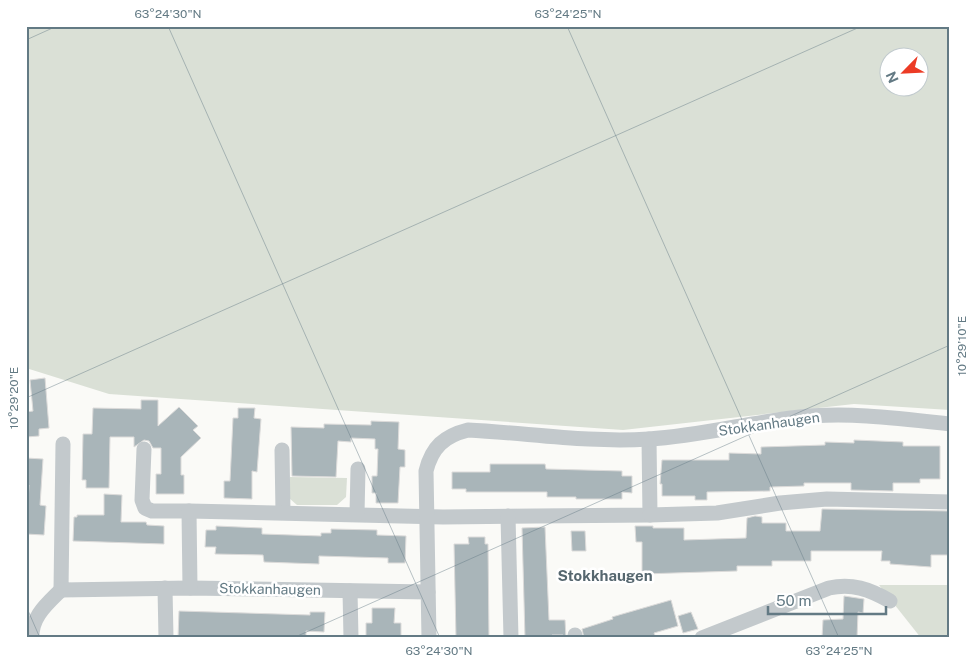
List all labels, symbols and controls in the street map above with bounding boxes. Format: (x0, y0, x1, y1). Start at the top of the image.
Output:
text: 63°24'30"N (134, 7, 202, 21)
text: 63°24'25"N (534, 7, 602, 21)
north arrow (878, 48, 928, 98)
text: N (883, 69, 902, 86)
text: 10°29'10"E (955, 316, 969, 376)
text: 10°29'20"E (7, 367, 21, 429)
street label: Stokkanhaugen (717, 409, 821, 439)
district label: Stokkhaugen (557, 567, 653, 584)
street label: Stokkanhaugen (219, 580, 321, 598)
scale bar (768, 584, 886, 616)
text: 50 m (776, 592, 811, 609)
text: 63°24'30"N (405, 644, 473, 658)
text: 63°24'25"N (805, 644, 873, 658)

